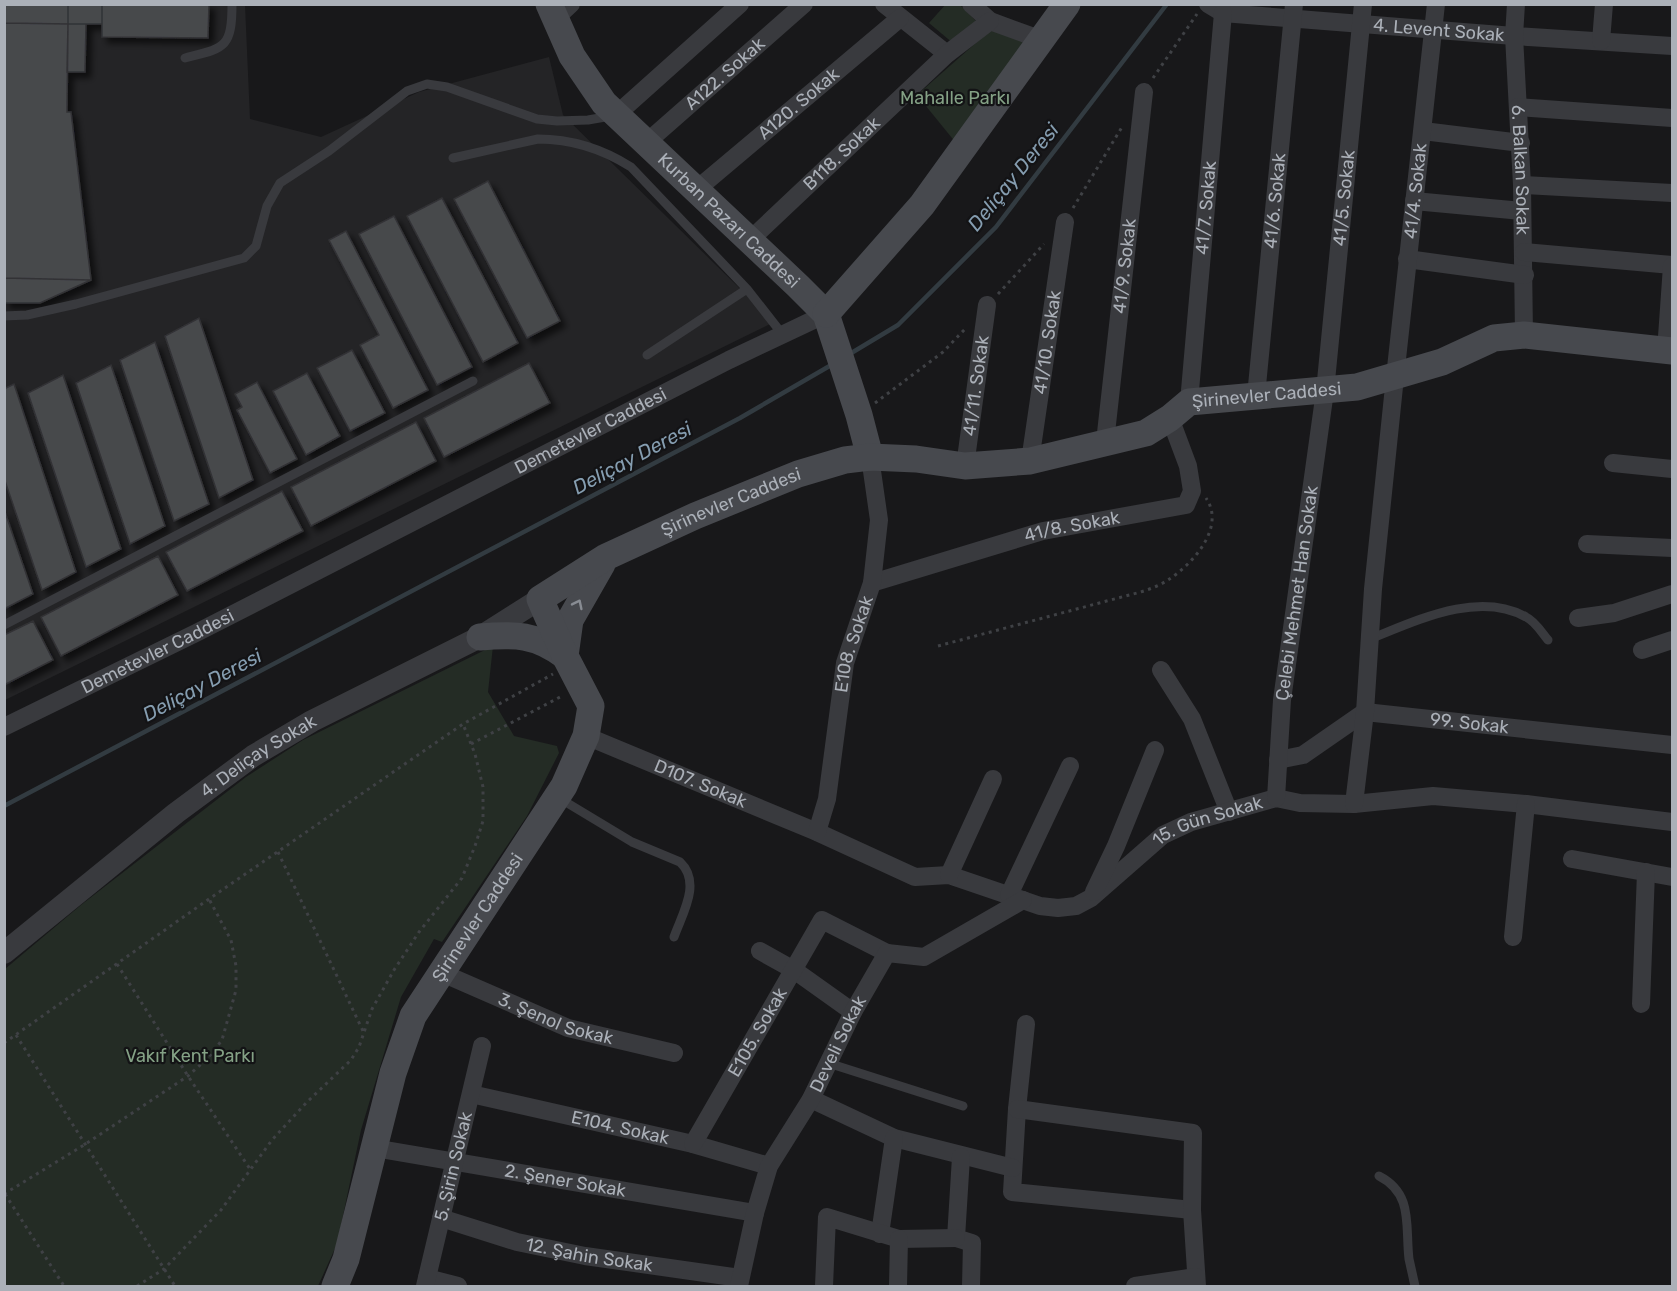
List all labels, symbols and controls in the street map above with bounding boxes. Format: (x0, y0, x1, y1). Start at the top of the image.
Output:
street label: 4. Levent Sokak (1372, 14, 1506, 46)
street label: A122. Sokak (680, 32, 770, 115)
street label: A120. Sokak (753, 63, 844, 144)
park label: Mahalle Parkı (900, 87, 1010, 109)
street label: 6. Balkan Sokak (1507, 104, 1534, 236)
street label: B118. Sokak (799, 112, 885, 195)
water label: Deliçay Deresi (962, 117, 1064, 236)
street label: 41/4. Sokak (1399, 142, 1432, 240)
street label: Kurban Pazarı Caddesi (653, 148, 804, 293)
street label: 41/5. Sokak (1328, 148, 1360, 247)
street label: 41/6. Sokak (1259, 151, 1291, 250)
street label: 41/7. Sokak (1191, 159, 1221, 256)
street label: 41/9. Sokak (1108, 217, 1141, 315)
street label: 41/10. Sokak (1029, 288, 1066, 396)
street label: 41/11. Sokak (958, 333, 994, 437)
street label: Şirinevler Caddesi (1191, 377, 1342, 413)
street label: Demetevler Caddesi (511, 383, 670, 479)
water label: Deliçay Deresi (568, 416, 697, 500)
street label: Şirinevler Caddesi (657, 463, 803, 541)
street label: Çelebi Mehmet Han Sokak (1271, 484, 1323, 702)
street label: 41/8. Sokak (1021, 506, 1122, 547)
street label: E108. Sokak (830, 592, 878, 694)
one-way arrow (571, 599, 583, 610)
street label: Demetevler Caddesi (77, 604, 238, 699)
water label: Deliçay Deresi (138, 643, 267, 727)
street label: 99. Sokak (1429, 708, 1511, 738)
street label: 4. Deliçay Sokak (196, 710, 321, 802)
street label: D107. Sokak (651, 755, 751, 813)
street label: 15. Gün Sokak (1148, 791, 1266, 850)
street label: Şirinevler Caddesi (427, 849, 528, 986)
street label: E105. Sokak (723, 983, 792, 1081)
street label: 3. Şenol Sokak (495, 988, 616, 1049)
street label: Develi Sokak (805, 991, 871, 1096)
park label: Vakıf Kent Parkı (125, 1045, 255, 1067)
street label: E104. Sokak (569, 1106, 672, 1149)
street label: 5. Şirin Sokak (430, 1109, 477, 1223)
street label: 2. Şener Sokak (503, 1159, 628, 1202)
street label: 12. Şahin Sokak (523, 1233, 655, 1277)

